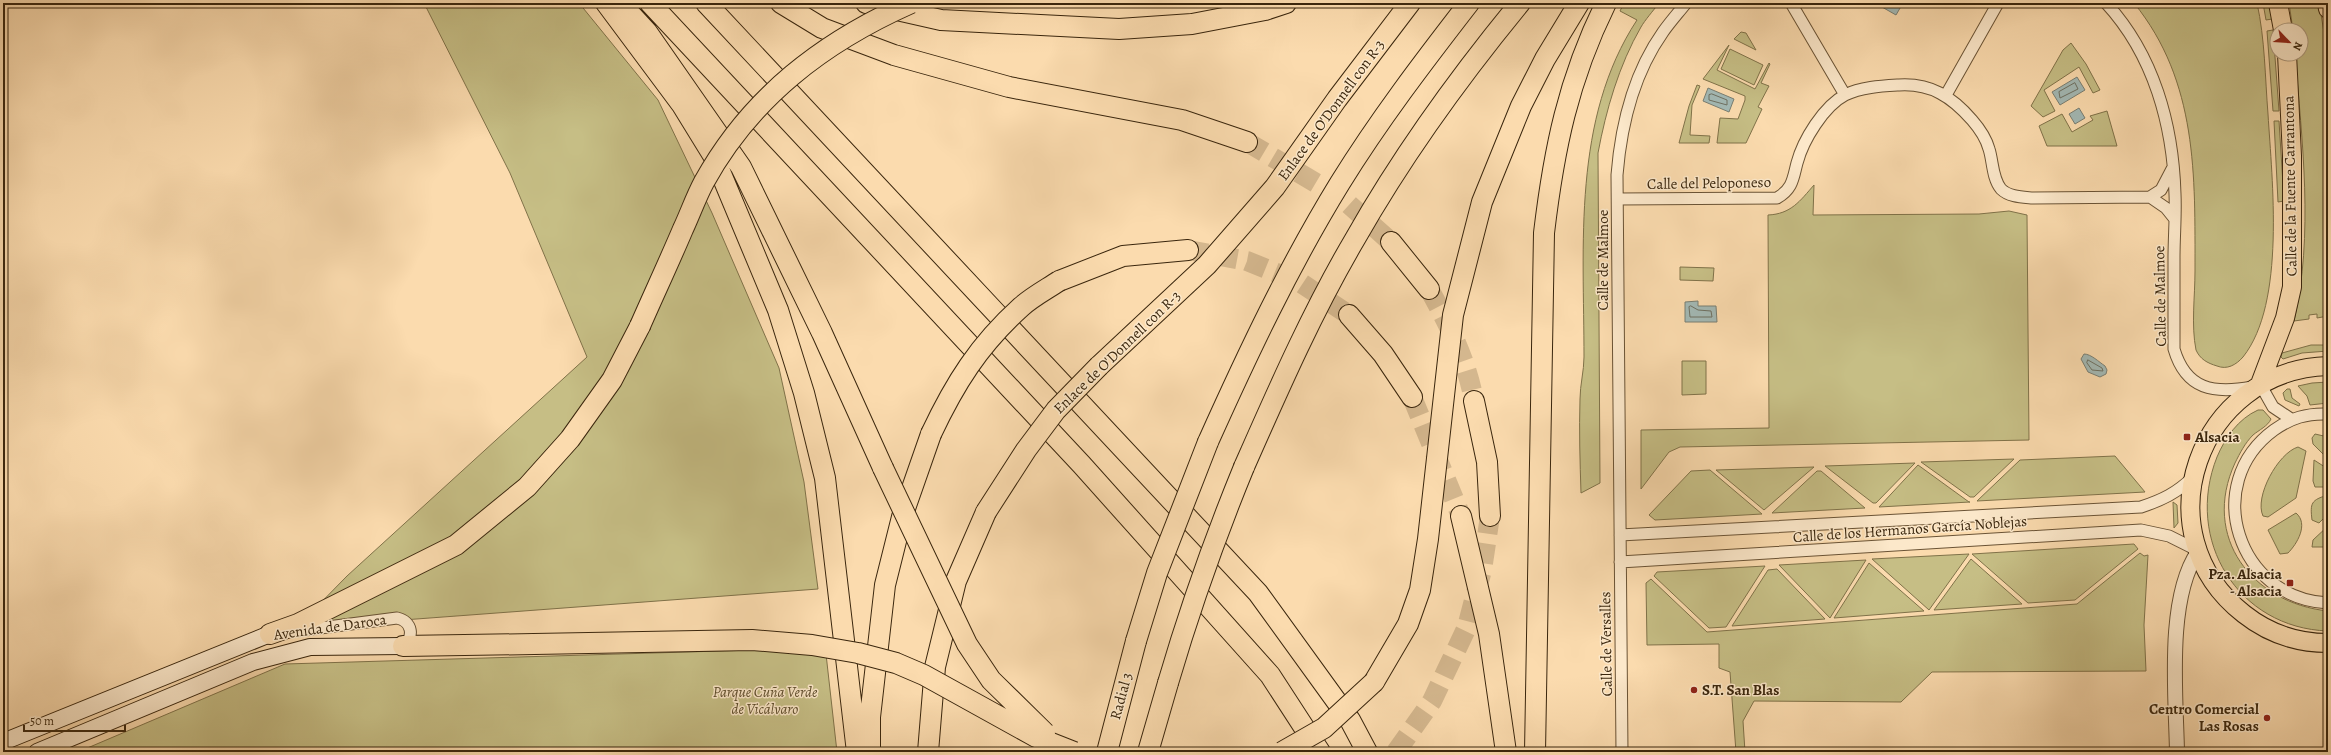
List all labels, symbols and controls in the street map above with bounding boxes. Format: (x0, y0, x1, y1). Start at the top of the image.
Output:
north arrow (2269, 22, 2309, 62)
street label: Enlace de O'Donnell con R-3 (1273, 35, 1389, 185)
text: N (2289, 39, 2306, 53)
street label: Calle de la Fuente Carrantona (2278, 95, 2302, 277)
street label: Calle del Peloponeso (1647, 172, 1771, 194)
street label: Calle de Malmoe (1593, 209, 1613, 311)
street label: Calle de Malmoe (2149, 245, 2171, 347)
street label: Enlace de O'Donnell con R-3 (1049, 286, 1185, 418)
place label: Alsacia (2194, 427, 2240, 447)
marker: Alsacia (2182, 432, 2192, 442)
street label: Calle de los Hermanos García Noblejas (1792, 511, 2028, 547)
place label: Pza. Alsacia - Alsacia (2208, 564, 2283, 601)
marker: Pza. Alsacia - Alsacia (2285, 578, 2295, 588)
street label: Calle de Versalles (1595, 591, 1617, 697)
street label: Avenida de Daroca (271, 609, 388, 645)
street label: Radial 3 (1105, 670, 1137, 722)
place label: S.T. San Blas (1702, 680, 1779, 700)
park label: Parque Cuña Verde de Vicálvaro (713, 682, 818, 719)
marker: S.T. San Blas (1689, 685, 1699, 695)
place label: Centro Comercial Las Rosas (2149, 699, 2259, 736)
scale bar (24, 707, 125, 733)
text: 50 m (30, 713, 54, 729)
marker: Centro Comercial Las Rosas (2262, 713, 2272, 723)

